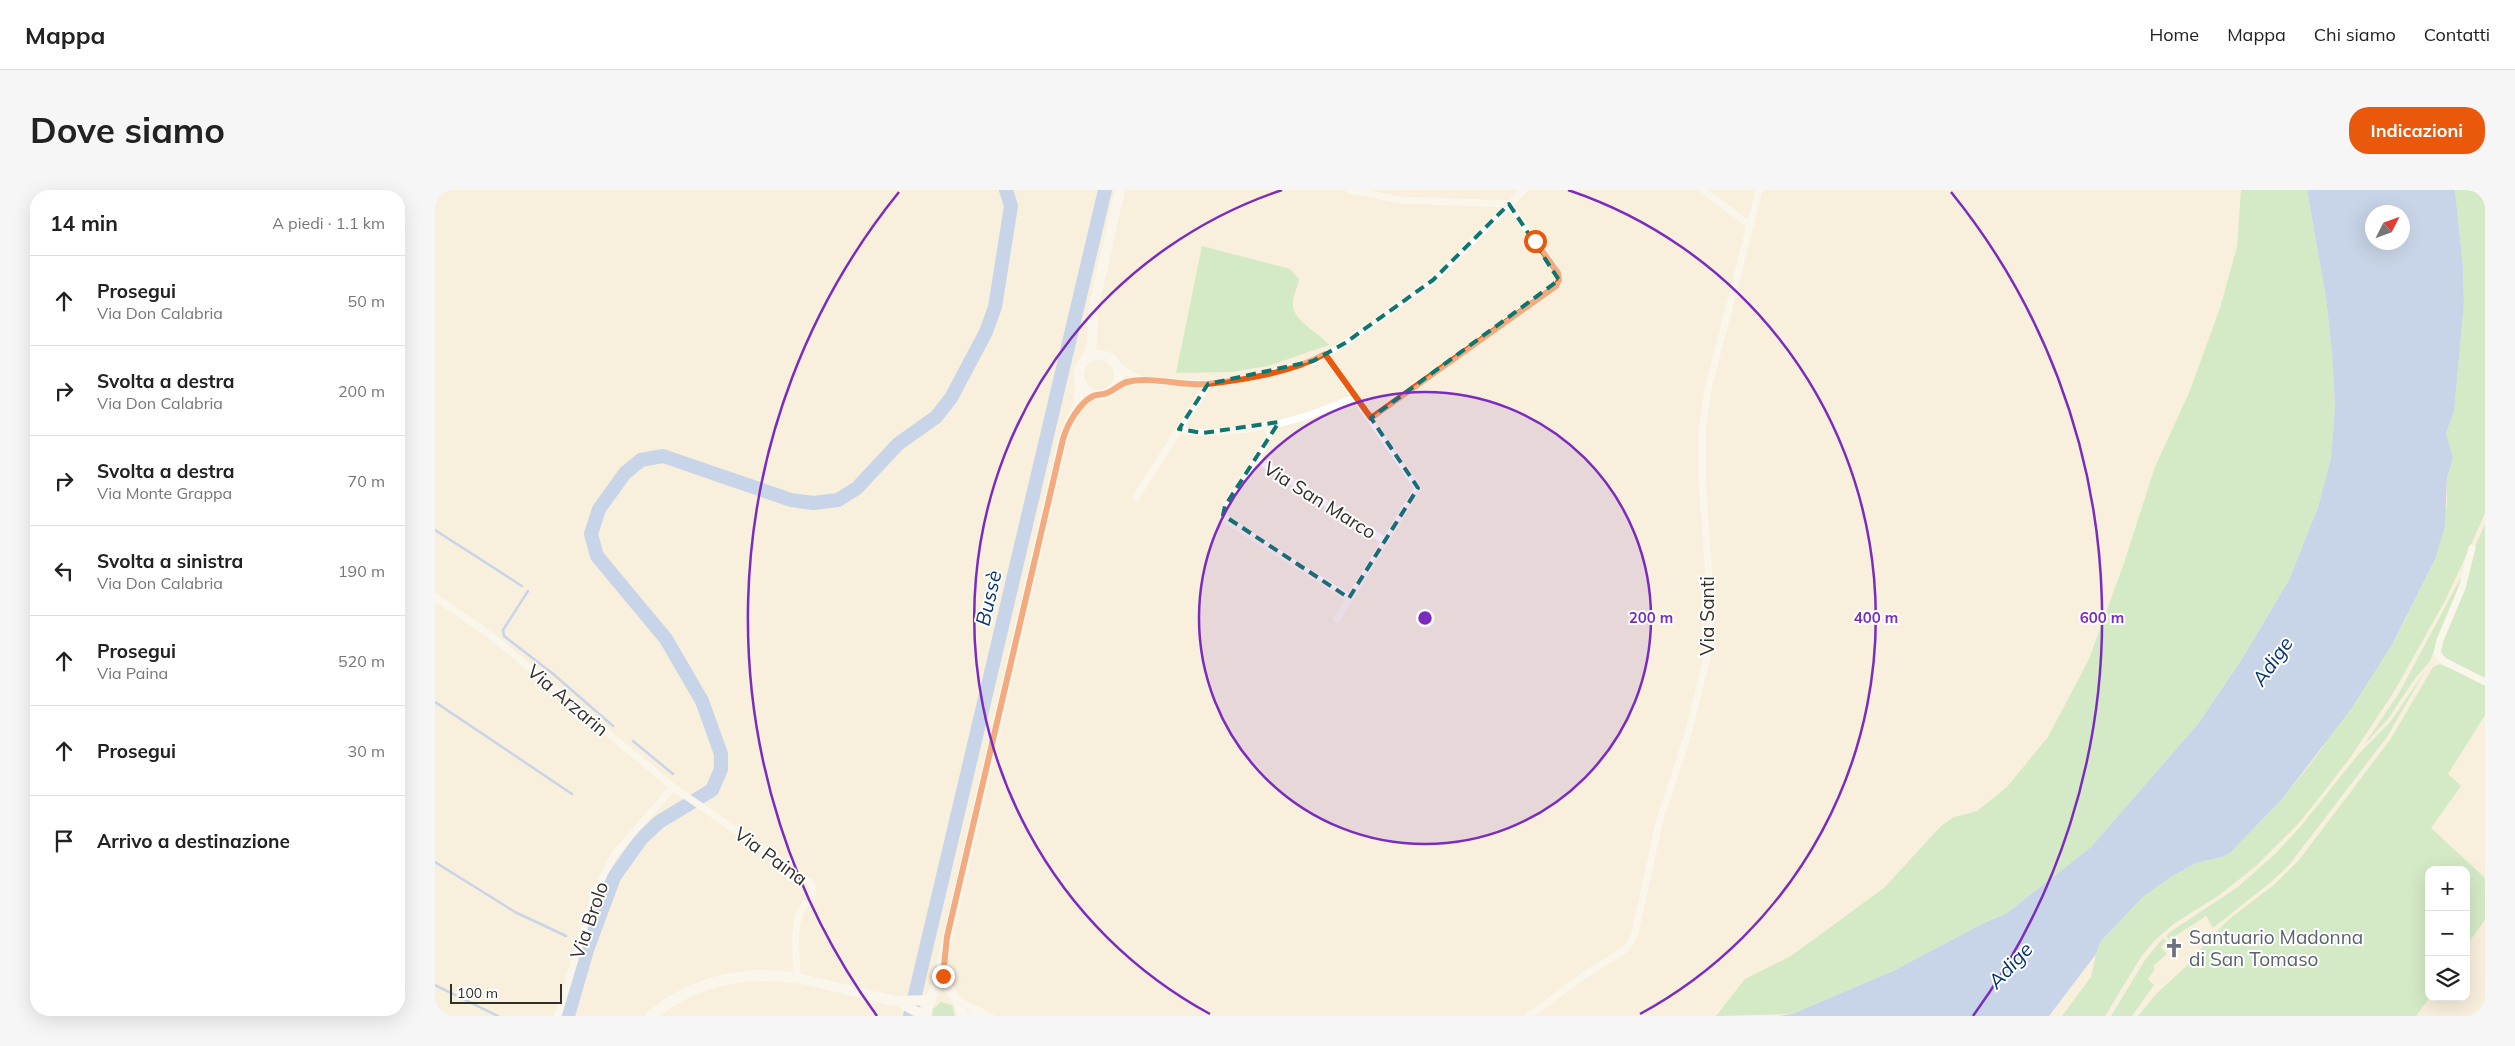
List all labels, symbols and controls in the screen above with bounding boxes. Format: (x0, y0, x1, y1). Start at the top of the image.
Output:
text: Mappa (25, 20, 105, 50)
text: Home (2149, 23, 2199, 46)
text: Mappa (2227, 23, 2286, 46)
text: Chi siamo (2314, 23, 2396, 46)
text: Contatti (2424, 23, 2490, 46)
button: Indicazioni (2349, 107, 2485, 154)
text: Dove siamo (30, 108, 225, 152)
north arrow (2365, 205, 2410, 250)
text: 14 min (50, 210, 118, 236)
text: A piedi · 1.1 km (272, 213, 385, 233)
route start (1524, 230, 1547, 253)
text: Prosegui (97, 279, 176, 303)
icon: ahead (50, 287, 78, 315)
text: 50 m (348, 291, 385, 311)
text: Via Don Calabria (97, 303, 223, 323)
text: Svolta a destra (97, 369, 235, 393)
icon: right (50, 377, 78, 405)
text: 200 m (338, 381, 385, 401)
text: Via Don Calabria (97, 393, 223, 413)
street label: Via San Marco (1259, 456, 1381, 544)
text: Svolta a destra (97, 459, 235, 483)
icon: right (50, 467, 78, 495)
text: 70 m (348, 471, 385, 491)
text: Via Monte Grappa (97, 483, 232, 503)
text: Svolta a sinistra (97, 549, 243, 573)
icon: left (50, 557, 78, 585)
text: 190 m (338, 561, 385, 581)
water label: Bussè (970, 568, 1006, 628)
text: Via Don Calabria (97, 573, 223, 593)
street label: Via Santi (1695, 576, 1719, 656)
text: 200 m (1629, 608, 1673, 627)
text: 400 m (1854, 608, 1898, 627)
text: 600 m (2080, 608, 2124, 627)
centre of rings (1416, 609, 1434, 627)
water label: Adige (2246, 631, 2298, 691)
text: Prosegui (97, 639, 176, 663)
icon: ahead (50, 647, 78, 675)
text: 520 m (338, 651, 385, 671)
street label: Via Arzarin (522, 659, 614, 741)
text: Via Paina (97, 663, 168, 683)
icon: ahead (50, 737, 78, 765)
text: Prosegui (97, 739, 176, 763)
text: 30 m (348, 741, 385, 761)
street label: Via Paina (730, 821, 812, 891)
icon: arrive (50, 827, 78, 855)
text: Arrivo a destinazione (97, 829, 290, 853)
map controls (2425, 866, 2470, 1001)
button: + (2425, 866, 2470, 911)
street label: Via Brolo (565, 878, 613, 962)
button: − (2425, 911, 2470, 956)
place label: Santuario Madonna di San Tomaso (2189, 925, 2363, 971)
water label: Adige (1982, 937, 2038, 994)
church icon: Santuario Madonna di San Tomaso (2163, 937, 2185, 959)
button: layers (2425, 956, 2470, 1001)
route end (932, 965, 955, 988)
scale bar (450, 981, 563, 1004)
text: 100 m (457, 984, 498, 1002)

